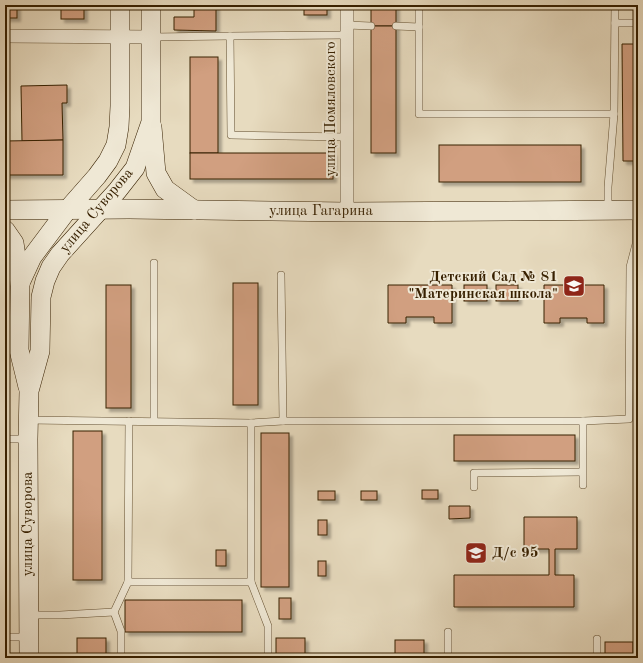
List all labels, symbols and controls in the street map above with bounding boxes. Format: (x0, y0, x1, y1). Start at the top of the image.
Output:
street label: улица Помяловского (324, 41, 339, 177)
street label: улица Суворова (57, 165, 137, 256)
street label: улица Гагарина (269, 204, 373, 219)
place label: Детский Сад № 81 "Материнская школа" (408, 270, 558, 302)
school or university icon: Детский Сад № 81 "Материнская школа" (561, 273, 587, 299)
street label: улица Суворова (21, 471, 36, 577)
school or university icon: Д/с 95 (463, 540, 489, 566)
place label: Д/с 95 (492, 546, 538, 561)

